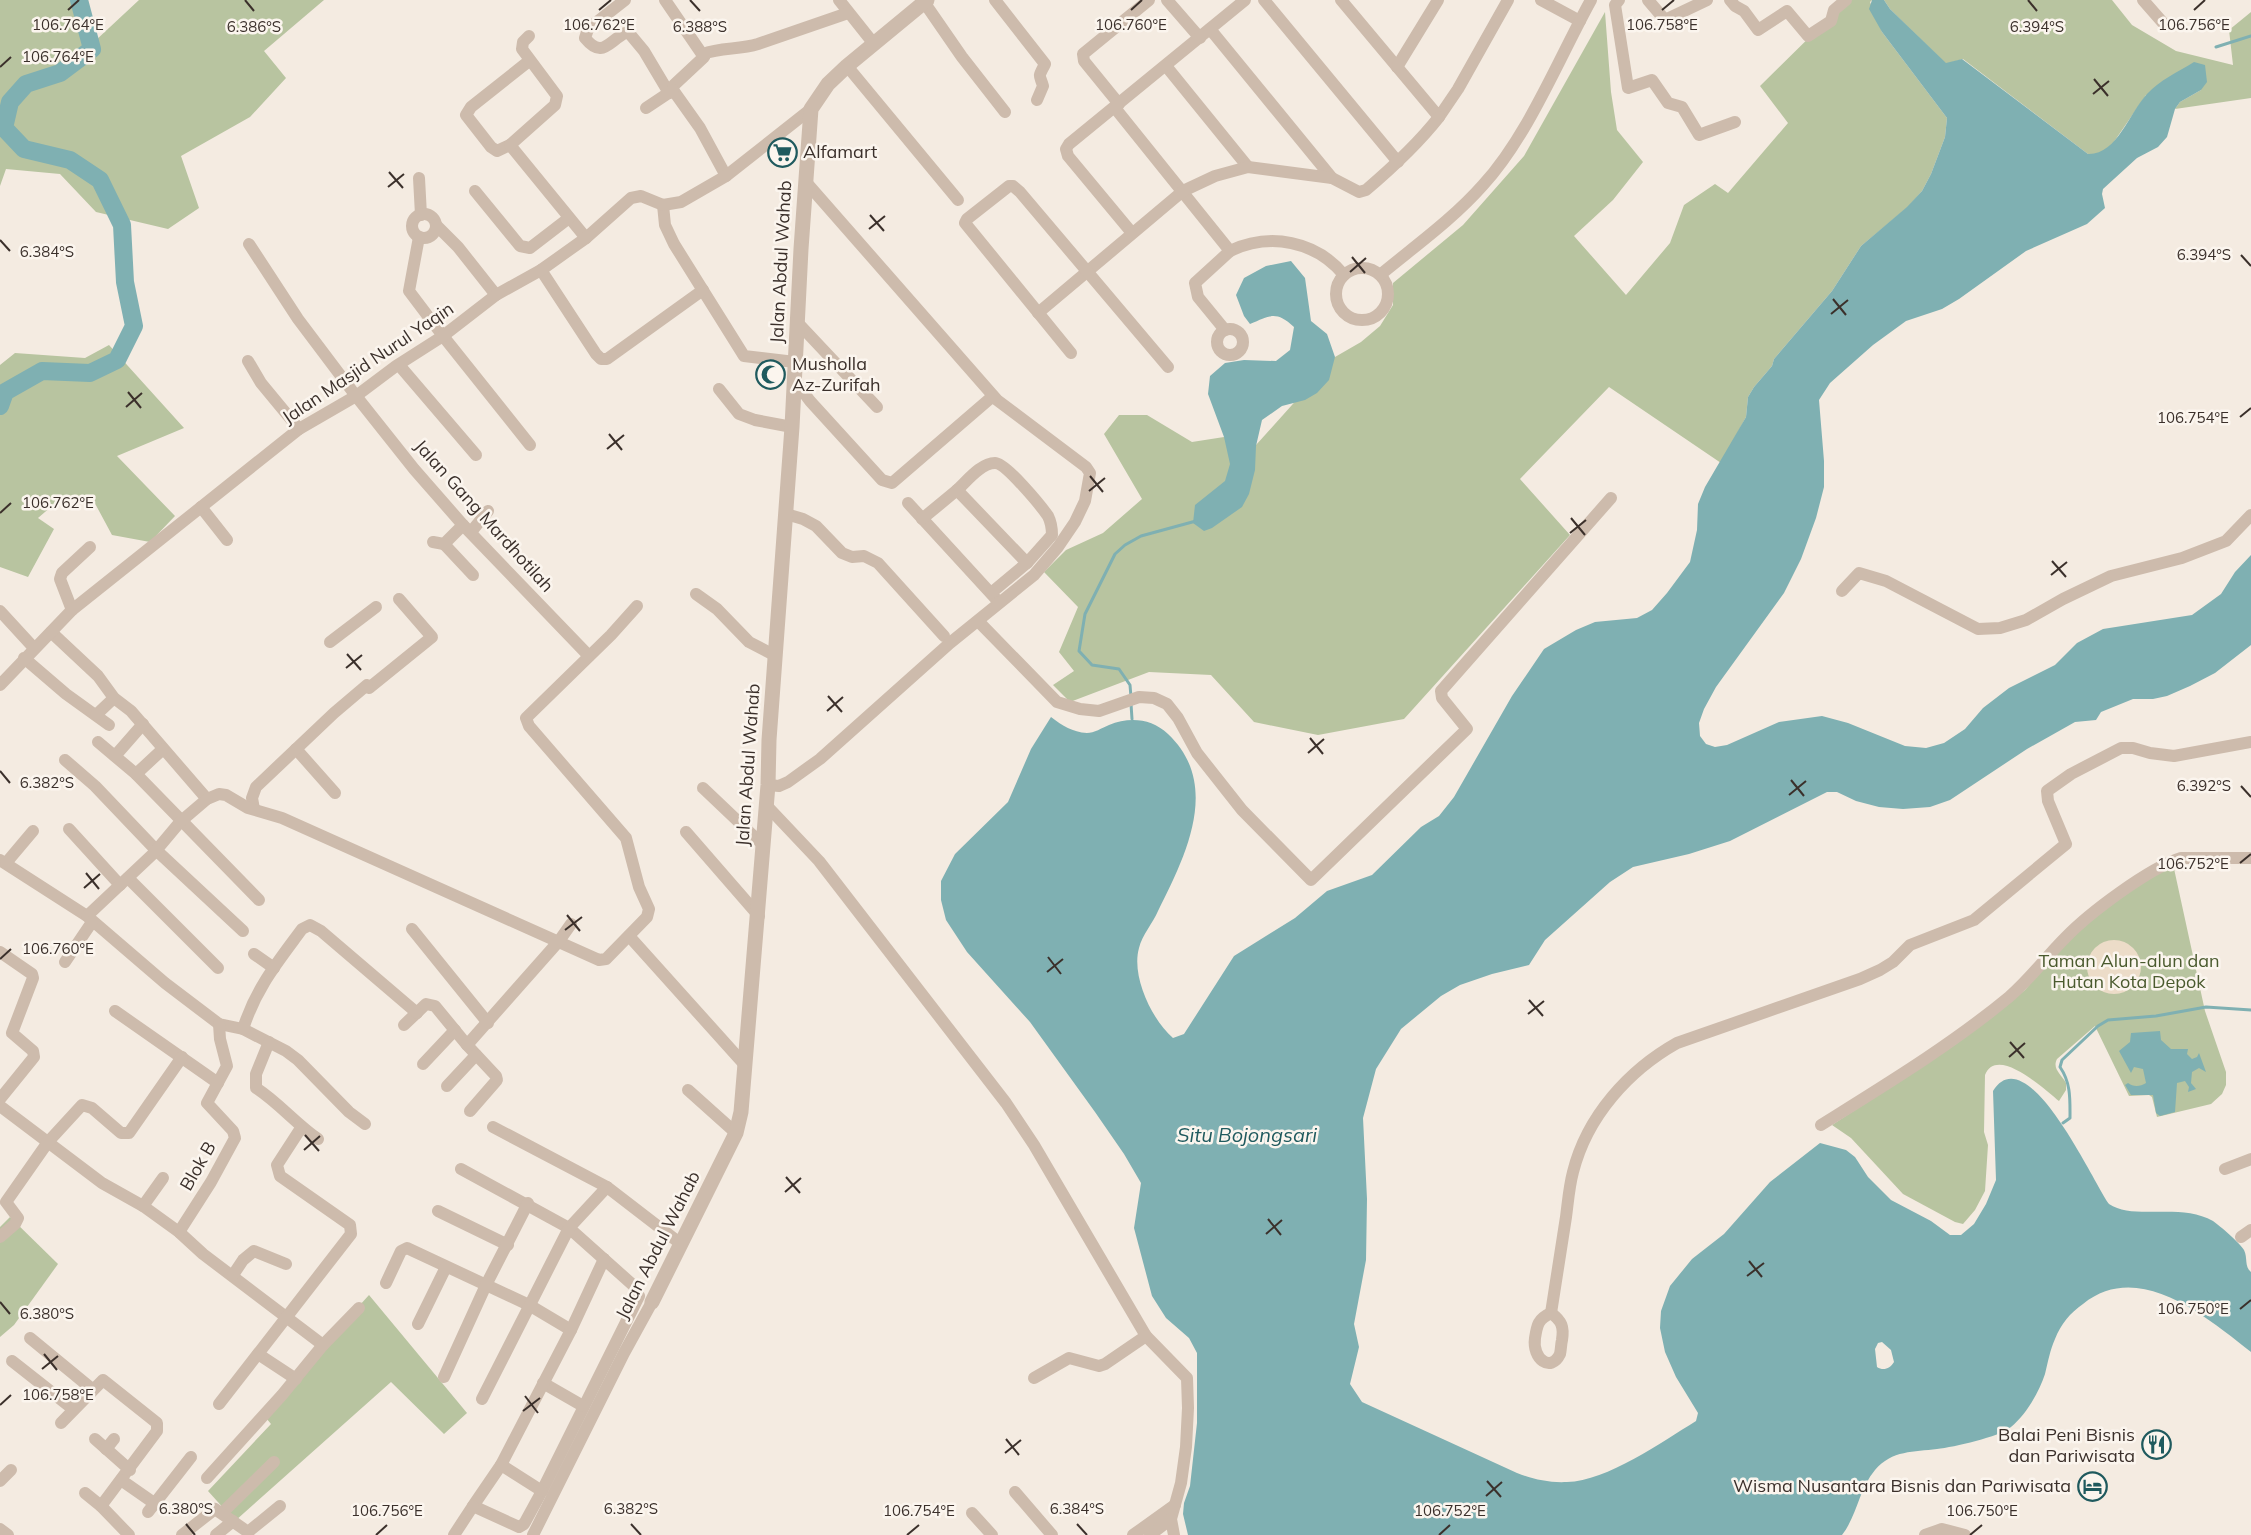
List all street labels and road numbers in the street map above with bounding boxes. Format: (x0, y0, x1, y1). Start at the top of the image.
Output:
street label: Jalan Abdul Wahab (765, 180, 796, 344)
street label: Jalan Masjid Nurul Yaqin (278, 297, 458, 429)
street label: Jalan Gang Mardhotilah (410, 435, 559, 597)
street label: Jalan Abdul Wahab (730, 683, 765, 847)
street label: Blok B (174, 1137, 221, 1194)
street label: Jalan Abdul Wahab (610, 1167, 705, 1323)

